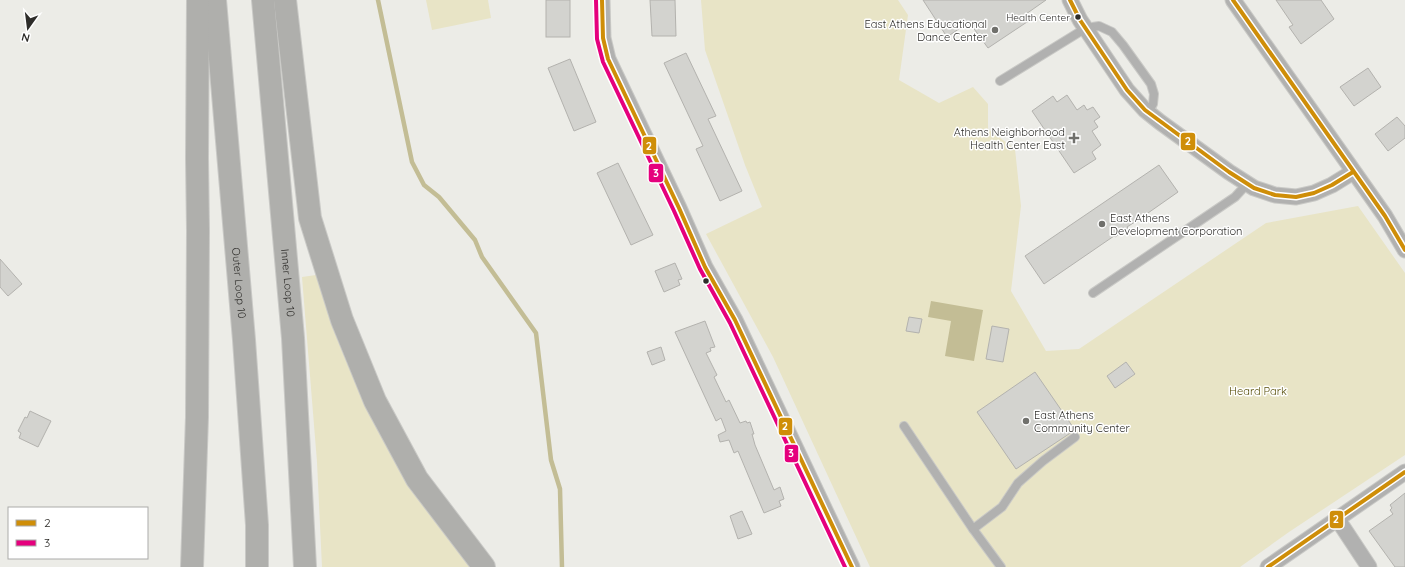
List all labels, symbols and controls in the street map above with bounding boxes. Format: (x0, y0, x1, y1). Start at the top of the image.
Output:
north arrow (8, 8, 48, 48)
place label: Health Center (1006, 11, 1070, 24)
marker: Health Center (1073, 12, 1083, 22)
place label: East Athens Educational Dance Center (864, 17, 988, 44)
marker: East Athens Educational Dance Center (990, 25, 1000, 35)
text: N (20, 30, 31, 45)
place label: Athens Neighborhood Health Center East (954, 125, 1065, 152)
marker: Athens Neighborhood Health Center East (1068, 132, 1080, 144)
line badge: 2 (1180, 132, 1196, 151)
text: 2 (1185, 134, 1191, 148)
line badge: 2 (642, 136, 657, 155)
text: 2 (646, 139, 652, 153)
line badge: 3 (648, 163, 664, 183)
text: 3 (653, 166, 659, 180)
place label: East Athens Development Corporation (1110, 211, 1242, 238)
marker: East Athens Development Corporation (1097, 219, 1107, 229)
street label: Outer Loop 10 (229, 247, 249, 319)
street label: Inner Loop 10 (278, 248, 298, 318)
unlabelled marker (701, 276, 711, 286)
park label: Heard Park (1229, 384, 1287, 398)
place label: East Athens Community Center (1034, 408, 1130, 435)
marker: East Athens Community Center (1021, 416, 1031, 426)
line badge: 2 (778, 417, 793, 436)
text: 2 (782, 419, 788, 433)
line badge: 3 (784, 444, 799, 463)
text: 3 (788, 446, 794, 460)
legend (8, 507, 148, 559)
line badge: 2 (1329, 510, 1344, 529)
text: 2 (1333, 512, 1339, 526)
text: 2 (44, 515, 51, 530)
text: 3 (44, 535, 50, 550)

